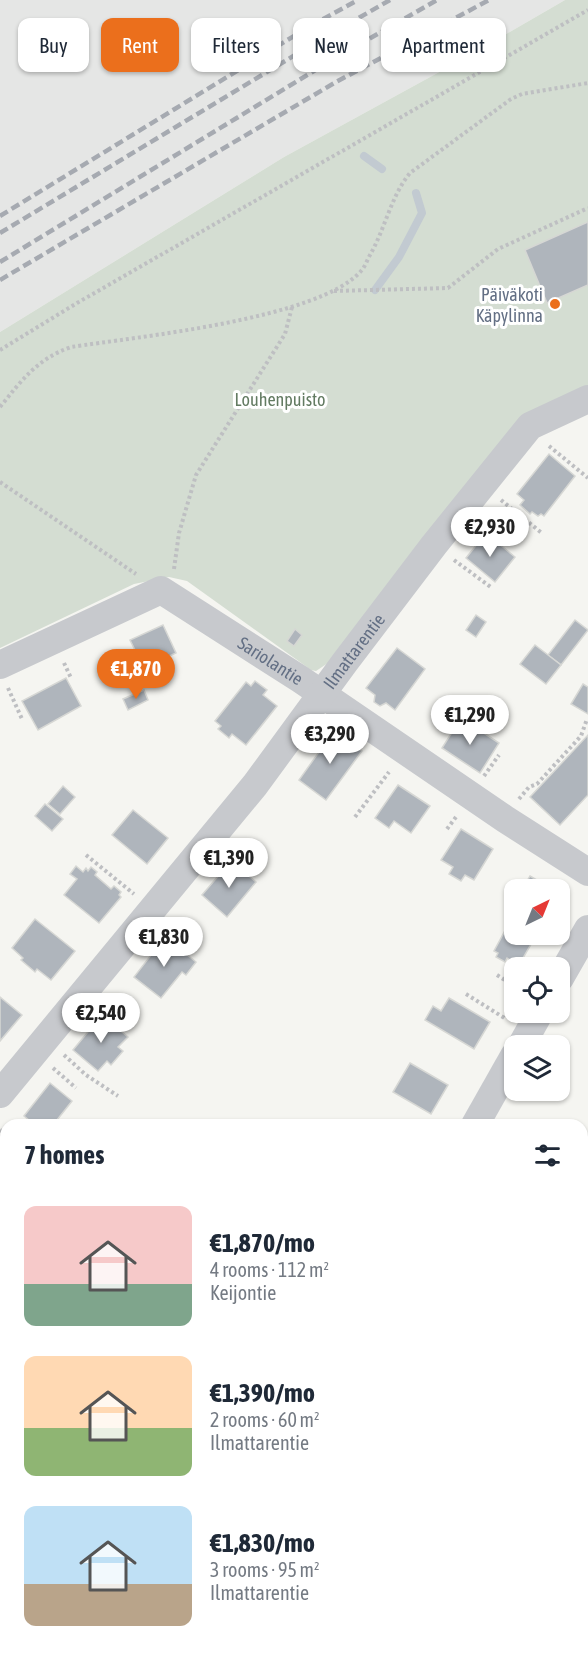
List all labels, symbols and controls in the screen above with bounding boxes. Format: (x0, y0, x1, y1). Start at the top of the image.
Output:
chip: Buy (18, 18, 89, 72)
chip: Rent (101, 18, 179, 72)
chip: Filters (191, 18, 281, 72)
chip: New (293, 18, 369, 72)
chip: Apartment (381, 18, 506, 72)
place label: Päiväkoti Käpylinna (476, 284, 543, 326)
marker: Päiväkoti Käpylinna (548, 297, 562, 311)
park label: Louhenpuisto (235, 389, 325, 410)
pin: €2,930 (441, 507, 539, 558)
text: €2,930 (465, 515, 515, 538)
street label: Ilmattarentie (318, 609, 389, 693)
street label: Sariolantie (234, 632, 307, 689)
pin: €1,870 (87, 649, 185, 700)
text: €1,870 (111, 657, 161, 680)
pin: €1,290 (421, 695, 519, 746)
text: €1,290 (445, 703, 495, 726)
pin: €3,290 (281, 714, 379, 765)
text: €3,290 (305, 722, 355, 745)
pin: €1,390 (180, 838, 278, 889)
text: €1,390 (204, 846, 254, 869)
north arrow (504, 879, 570, 945)
map controls (504, 879, 570, 1101)
pin: €1,830 (115, 917, 213, 968)
text: €1,830 (139, 925, 189, 948)
button: locate (504, 957, 570, 1023)
pin: €2,540 (52, 993, 150, 1044)
text: €2,540 (76, 1001, 126, 1024)
button: layers (504, 1035, 570, 1101)
icon: filters (531, 1139, 564, 1172)
text: 7 homes (24, 1140, 104, 1170)
text: €1,870/mo (210, 1228, 315, 1258)
icon: home (72, 1230, 144, 1302)
text: 4 rooms · 112 m² (210, 1258, 329, 1281)
text: Keijontie (210, 1281, 276, 1304)
text: €1,390/mo (210, 1378, 315, 1408)
icon: home (72, 1380, 144, 1452)
text: 2 rooms · 60 m² (210, 1408, 320, 1431)
text: Ilmattarentie (210, 1431, 309, 1454)
text: €1,830/mo (210, 1528, 315, 1558)
icon: home (72, 1530, 144, 1602)
text: 3 rooms · 95 m² (210, 1558, 320, 1581)
text: Ilmattarentie (210, 1581, 309, 1604)

